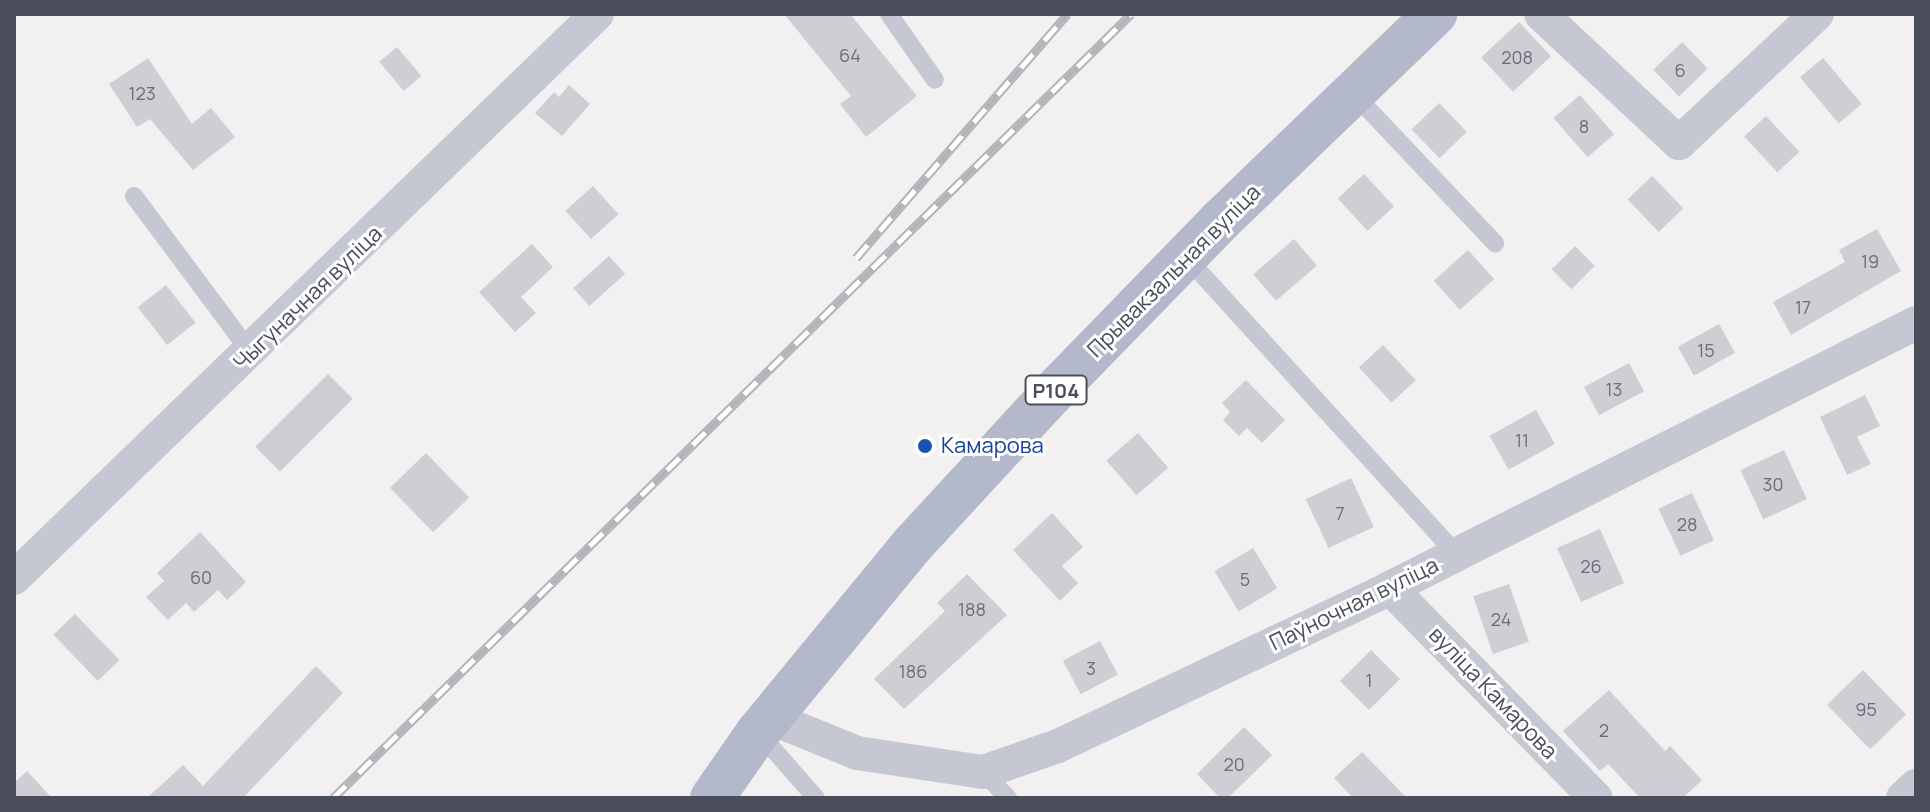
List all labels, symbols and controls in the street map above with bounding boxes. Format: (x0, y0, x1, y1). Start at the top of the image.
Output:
house number: 64 (839, 44, 861, 66)
house number: 208 (1501, 46, 1533, 68)
house number: 6 (1674, 59, 1686, 81)
house number: 123 (128, 82, 156, 104)
house number: 8 (1579, 115, 1589, 137)
street label: Прывакзальная вуліца (1082, 179, 1266, 363)
street label: Чыгуначная вуліца (228, 220, 388, 376)
house number: 19 (1861, 250, 1879, 272)
house number: 17 (1795, 296, 1811, 318)
house number: 15 (1697, 339, 1715, 361)
road number: Р104 (1024, 374, 1088, 406)
house number: 13 (1606, 378, 1622, 400)
house number: 11 (1515, 429, 1529, 451)
place label: Камарова (941, 433, 1044, 459)
marker: Камарова (916, 437, 934, 455)
house number: 30 (1763, 473, 1783, 495)
house number: 7 (1335, 502, 1345, 524)
house number: 28 (1677, 513, 1697, 535)
street label: Паўночная вуліца (1265, 552, 1443, 656)
house number: 26 (1580, 555, 1602, 577)
house number: 60 (190, 566, 212, 588)
house number: 5 (1240, 568, 1250, 590)
house number: 188 (958, 598, 986, 620)
house number: 24 (1491, 608, 1511, 630)
street label: вуліца Камарова (1423, 621, 1563, 765)
house number: 3 (1086, 657, 1096, 679)
house number: 186 (899, 660, 927, 682)
house number: 1 (1365, 669, 1373, 691)
house number: 95 (1855, 698, 1877, 720)
house number: 2 (1599, 719, 1609, 741)
house number: 20 (1223, 753, 1245, 775)

